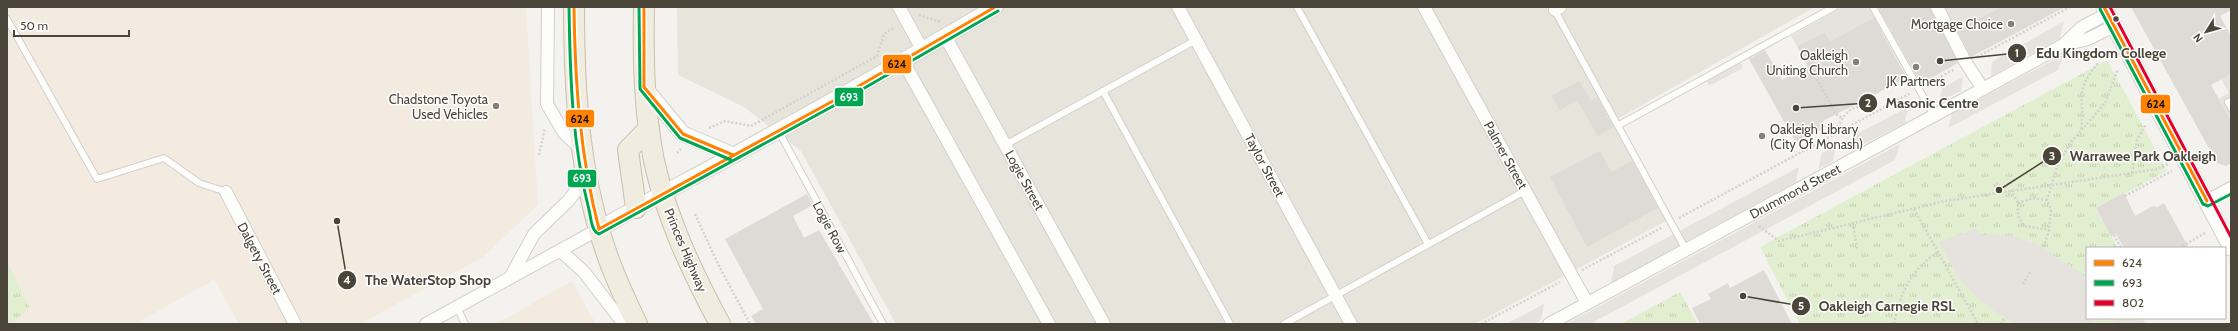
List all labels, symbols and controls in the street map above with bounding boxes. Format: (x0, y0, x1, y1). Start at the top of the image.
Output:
scale bar (14, 12, 129, 38)
north arrow (2186, 12, 2226, 52)
unlabelled marker (2111, 14, 2121, 24)
place label: Mortgage Choice (1911, 16, 2003, 32)
text: 50 m (20, 18, 48, 33)
marker: Mortgage Choice (2006, 19, 2016, 29)
text: N (2190, 31, 2206, 45)
callout: Edu Kingdom College (2007, 40, 2174, 66)
text: Edu Kingdom College (2036, 44, 2166, 62)
text: 1 (2015, 45, 2019, 60)
place label: Oakleigh Uniting Church (1766, 47, 1848, 78)
line badge: 624 (882, 54, 912, 74)
text: 624 (888, 57, 907, 71)
marker: Oakleigh Uniting Church (1851, 57, 1861, 67)
marker: JK Partners (1911, 62, 1921, 72)
place label: JK Partners (1886, 73, 1946, 89)
line badge: 693 (834, 87, 864, 107)
text: 693 (840, 90, 858, 104)
callout: Masonic Centre (1858, 90, 1986, 116)
place label: Chadstone Toyota Used Vehicles (389, 91, 489, 122)
text: Masonic Centre (1886, 94, 1978, 112)
line badge: 624 (2140, 94, 2171, 114)
text: 2 (1865, 95, 1871, 110)
text: 624 (2147, 97, 2166, 111)
marker: Chadstone Toyota Used Vehicles (491, 101, 501, 111)
line badge: 624 (565, 109, 595, 128)
text: 624 (571, 112, 590, 126)
street label: Palmer Street (1481, 118, 1531, 192)
place label: Oakleigh Library (City Of Monash) (1770, 121, 1863, 152)
street label: Taylor Street (1242, 131, 1289, 200)
marker: Oakleigh Library (City Of Monash) (1757, 131, 1767, 141)
callout: Warrawee Park Oakleigh (2042, 143, 2224, 169)
street label: Logie Street (1002, 147, 1048, 213)
text: Warrawee Park Oakleigh (2070, 147, 2216, 165)
text: 3 (2049, 148, 2055, 163)
street label: Drummond Street (1747, 160, 1844, 222)
line badge: 693 (567, 169, 597, 188)
text: 693 (573, 171, 591, 185)
street label: Logie Row (810, 198, 851, 256)
street label: Princes Highway (661, 206, 711, 295)
street label: Dalgety Street (234, 219, 286, 297)
legend (2086, 247, 2226, 319)
text: 624 (2122, 255, 2142, 270)
callout: The WaterStop Shop (337, 267, 499, 293)
text: The WaterStop Shop (365, 271, 491, 289)
text: 4 (343, 272, 351, 287)
text: 693 (2122, 275, 2142, 290)
callout: Oakleigh Carnegie RSL (1791, 293, 1963, 319)
text: 802 (2122, 295, 2144, 310)
text: Oakleigh Carnegie RSL (1819, 297, 1955, 315)
text: 5 (1798, 298, 1804, 313)

